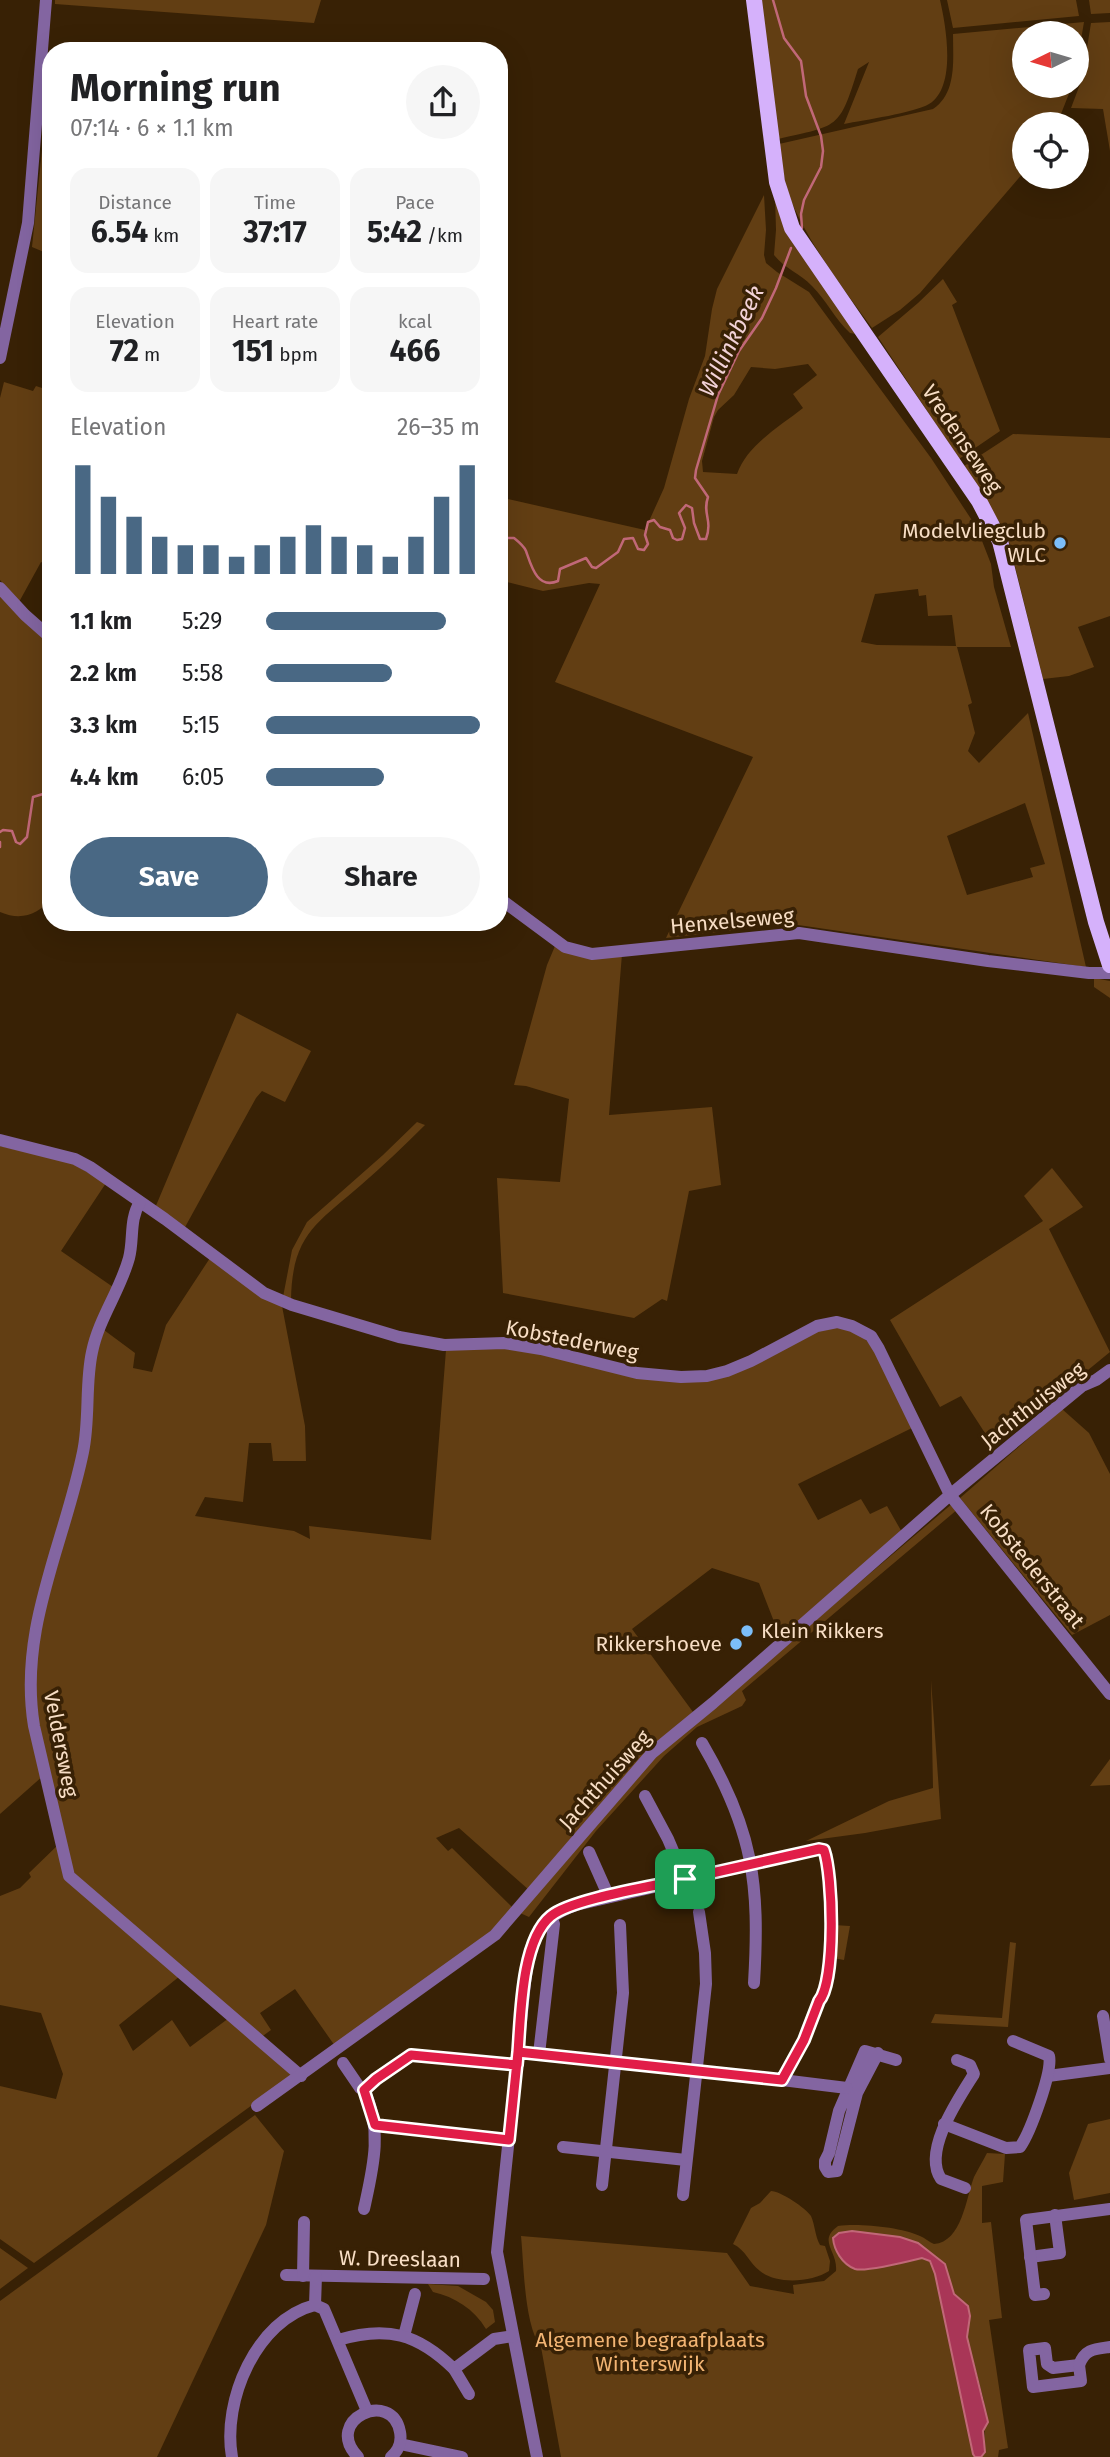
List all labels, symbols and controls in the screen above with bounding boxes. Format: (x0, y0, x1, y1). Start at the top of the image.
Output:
north arrow (1012, 21, 1088, 98)
map controls (1012, 21, 1089, 189)
text: Morning run (70, 65, 281, 111)
button: share (406, 65, 480, 139)
button: locate (1012, 112, 1089, 189)
text: 07:14 · 6 × 1.1 km (70, 114, 234, 142)
text: Distance (98, 191, 172, 214)
text: Time (254, 191, 296, 214)
text: Pace (395, 191, 435, 214)
text: 6.54 (91, 214, 148, 250)
text: 37:17 (243, 214, 307, 250)
text: 5:42 (367, 214, 422, 250)
text: km (148, 224, 179, 247)
text: /km (422, 224, 463, 247)
water label: Willinkbeek (692, 281, 770, 401)
text: Elevation (95, 310, 175, 333)
text: Heart rate (232, 310, 318, 333)
text: kcal (398, 310, 432, 333)
text: 72 (110, 333, 139, 369)
text: 151 (232, 333, 274, 369)
text: 466 (390, 333, 440, 369)
text: m (139, 343, 160, 366)
text: bpm (274, 343, 318, 366)
street label: Vredenseweg (916, 380, 1008, 498)
text: Elevation (70, 413, 166, 441)
text: 26–35 m (397, 413, 480, 441)
place label: Modelvliegclub WLC (902, 518, 1046, 568)
marker: Modelvliegclub WLC (1052, 535, 1068, 551)
text: 1.1 km (70, 607, 132, 635)
text: 5:29 (182, 607, 222, 635)
text: 2.2 km (70, 659, 137, 687)
text: 5:58 (182, 659, 223, 687)
text: 3.3 km (70, 711, 137, 739)
text: 5:15 (182, 711, 220, 739)
text: 4.4 km (70, 763, 139, 791)
text: 6:05 (182, 763, 224, 791)
button: Save (70, 837, 268, 917)
button: Share (282, 837, 480, 917)
street label: Henxelseweg (669, 903, 795, 939)
street label: Kobstederweg (503, 1314, 641, 1366)
street label: Jachthuisweg (976, 1356, 1090, 1454)
street label: Kobstederstraat (974, 1499, 1090, 1634)
place label: Klein Rikkers (761, 1618, 884, 1644)
marker: Klein Rikkers (739, 1623, 755, 1639)
place label: Rikkershoeve (595, 1631, 722, 1657)
marker: Rikkershoeve (728, 1636, 744, 1652)
street label: Veldersweg (38, 1689, 84, 1799)
street label: Jachthuisweg (553, 1725, 657, 1835)
pin (655, 1849, 715, 1909)
icon: arrive (666, 1860, 704, 1898)
street label: W. Dreeslaan (339, 2245, 461, 2273)
park label: Algemene begraafplaats Winterswijk (535, 2327, 765, 2377)

